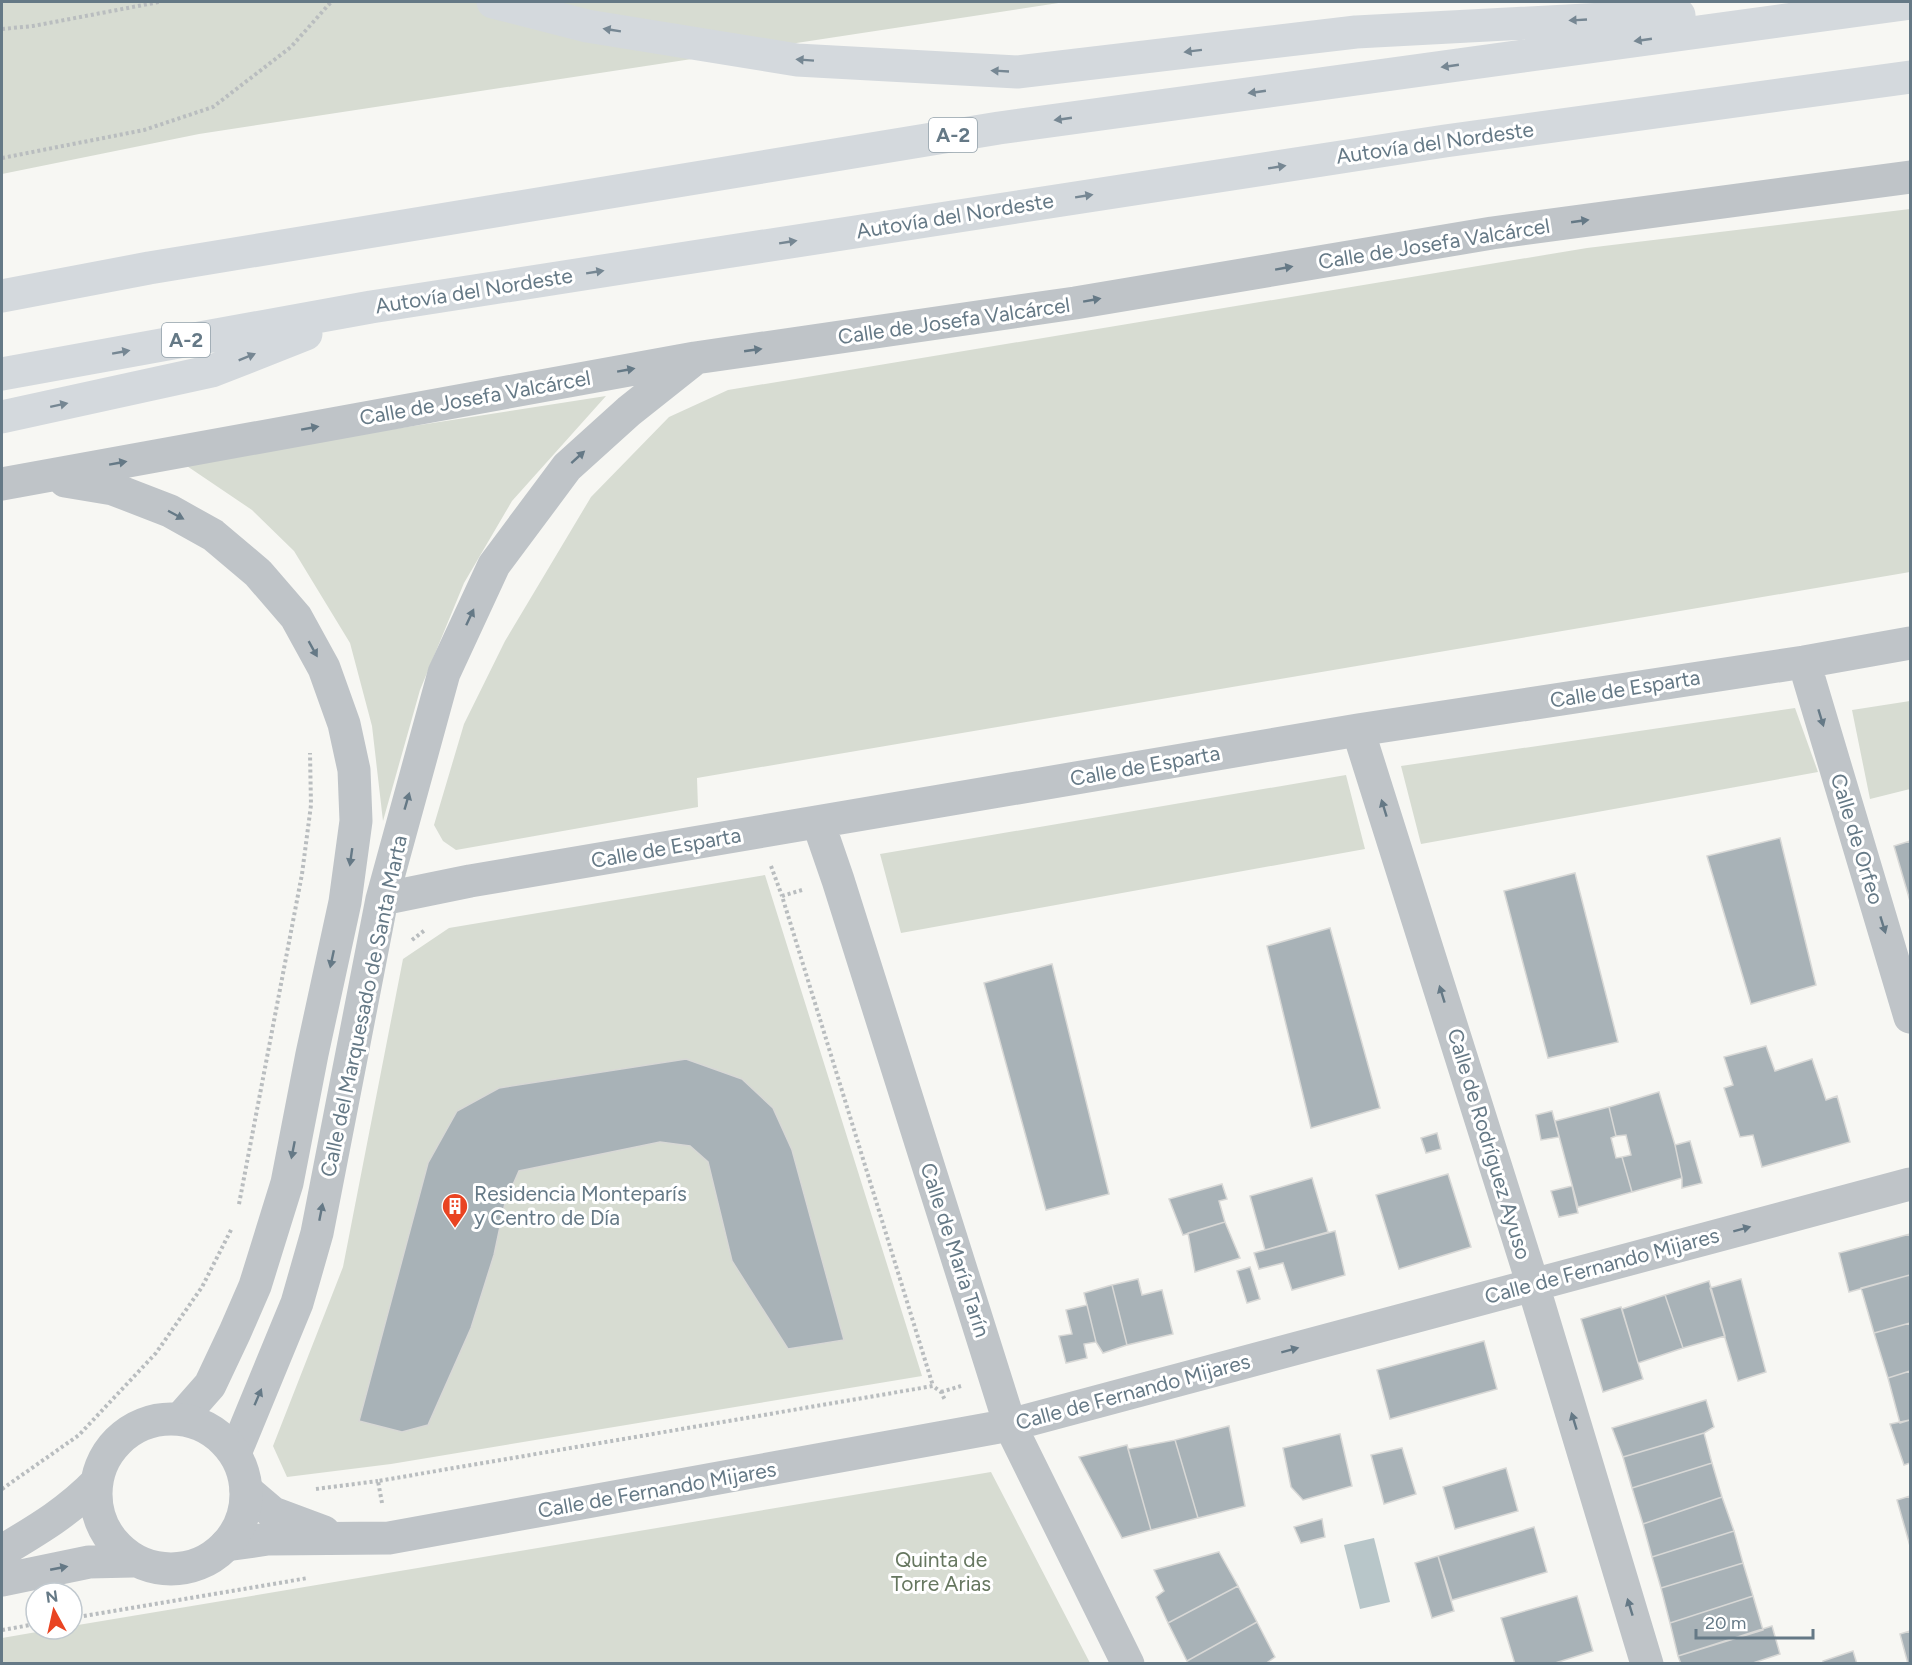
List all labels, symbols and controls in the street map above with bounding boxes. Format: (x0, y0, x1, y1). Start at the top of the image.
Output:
one-way arrow (1568, 16, 1587, 25)
one-way arrow (603, 25, 622, 34)
one-way arrow (1633, 35, 1652, 44)
one-way arrow (1184, 46, 1203, 56)
one-way arrow (795, 56, 814, 65)
one-way arrow (1440, 61, 1459, 71)
one-way arrow (990, 66, 1009, 76)
one-way arrow (1247, 88, 1266, 97)
one-way arrow (1054, 114, 1073, 124)
street label: Autovía del Nordeste (1334, 116, 1535, 169)
road number: A-2 (929, 118, 977, 152)
one-way arrow (1268, 162, 1287, 171)
street label: Autovía del Nordeste (854, 188, 1055, 243)
one-way arrow (1075, 192, 1094, 201)
street label: Calle de Josefa Valcárcel (1316, 213, 1552, 274)
one-way arrow (1571, 216, 1590, 225)
one-way arrow (778, 238, 797, 247)
street label: Autovía del Nordeste (373, 263, 574, 318)
one-way arrow (1275, 263, 1294, 272)
one-way arrow (586, 267, 605, 276)
street label: Calle de Josefa Valcárcel (836, 292, 1072, 349)
one-way arrow (1082, 295, 1101, 304)
road number: A-2 (162, 323, 210, 357)
one-way arrow (744, 345, 763, 354)
one-way arrow (112, 347, 131, 356)
one-way arrow (239, 352, 257, 362)
street label: Calle de Josefa Valcárcel (357, 365, 592, 430)
one-way arrow (616, 366, 635, 375)
one-way arrow (49, 400, 68, 409)
one-way arrow (301, 423, 320, 432)
one-way arrow (571, 450, 586, 464)
one-way arrow (109, 458, 128, 467)
one-way arrow (168, 510, 185, 520)
one-way arrow (465, 609, 474, 626)
one-way arrow (308, 640, 318, 657)
street label: Calle de Esparta (1548, 664, 1702, 713)
one-way arrow (1817, 709, 1826, 727)
street label: Calle de Esparta (1068, 740, 1222, 791)
street label: Calle de Orfeo (1826, 770, 1889, 907)
one-way arrow (403, 792, 413, 810)
one-way arrow (1378, 799, 1388, 817)
street label: Calle de Esparta (589, 822, 743, 873)
street label: Calle del Marquesado de Santa Marta (315, 833, 412, 1179)
one-way arrow (347, 847, 356, 866)
one-way arrow (1879, 916, 1888, 934)
one-way arrow (327, 950, 336, 969)
one-way arrow (1436, 985, 1446, 1003)
street label: Calle de Rodríguez Ayuso (1442, 1025, 1537, 1262)
one-way arrow (288, 1141, 297, 1160)
street label: Calle de María Tarín (916, 1160, 995, 1340)
place label: Residencia Monteparís y Centro de Día (474, 1181, 687, 1230)
building icon: Residencia Monteparís y Centro de Día (440, 1191, 470, 1229)
one-way arrow (317, 1203, 326, 1222)
street label: Calle de Fernando Mijares (1482, 1222, 1722, 1309)
one-way arrow (1733, 1224, 1751, 1233)
one-way arrow (1281, 1345, 1299, 1354)
street label: Calle de Fernando Mijares (1013, 1348, 1253, 1435)
one-way arrow (253, 1387, 263, 1405)
one-way arrow (1569, 1412, 1578, 1430)
street label: Calle de Fernando Mijares (536, 1456, 778, 1523)
park label: Quinta de Torre Arias (891, 1547, 991, 1596)
one-way arrow (50, 1563, 69, 1572)
north arrow (24, 1581, 84, 1641)
text: N (45, 1586, 59, 1607)
one-way arrow (1625, 1598, 1634, 1616)
scale bar (1696, 1602, 1813, 1640)
text: 20 m (1705, 1612, 1746, 1634)

